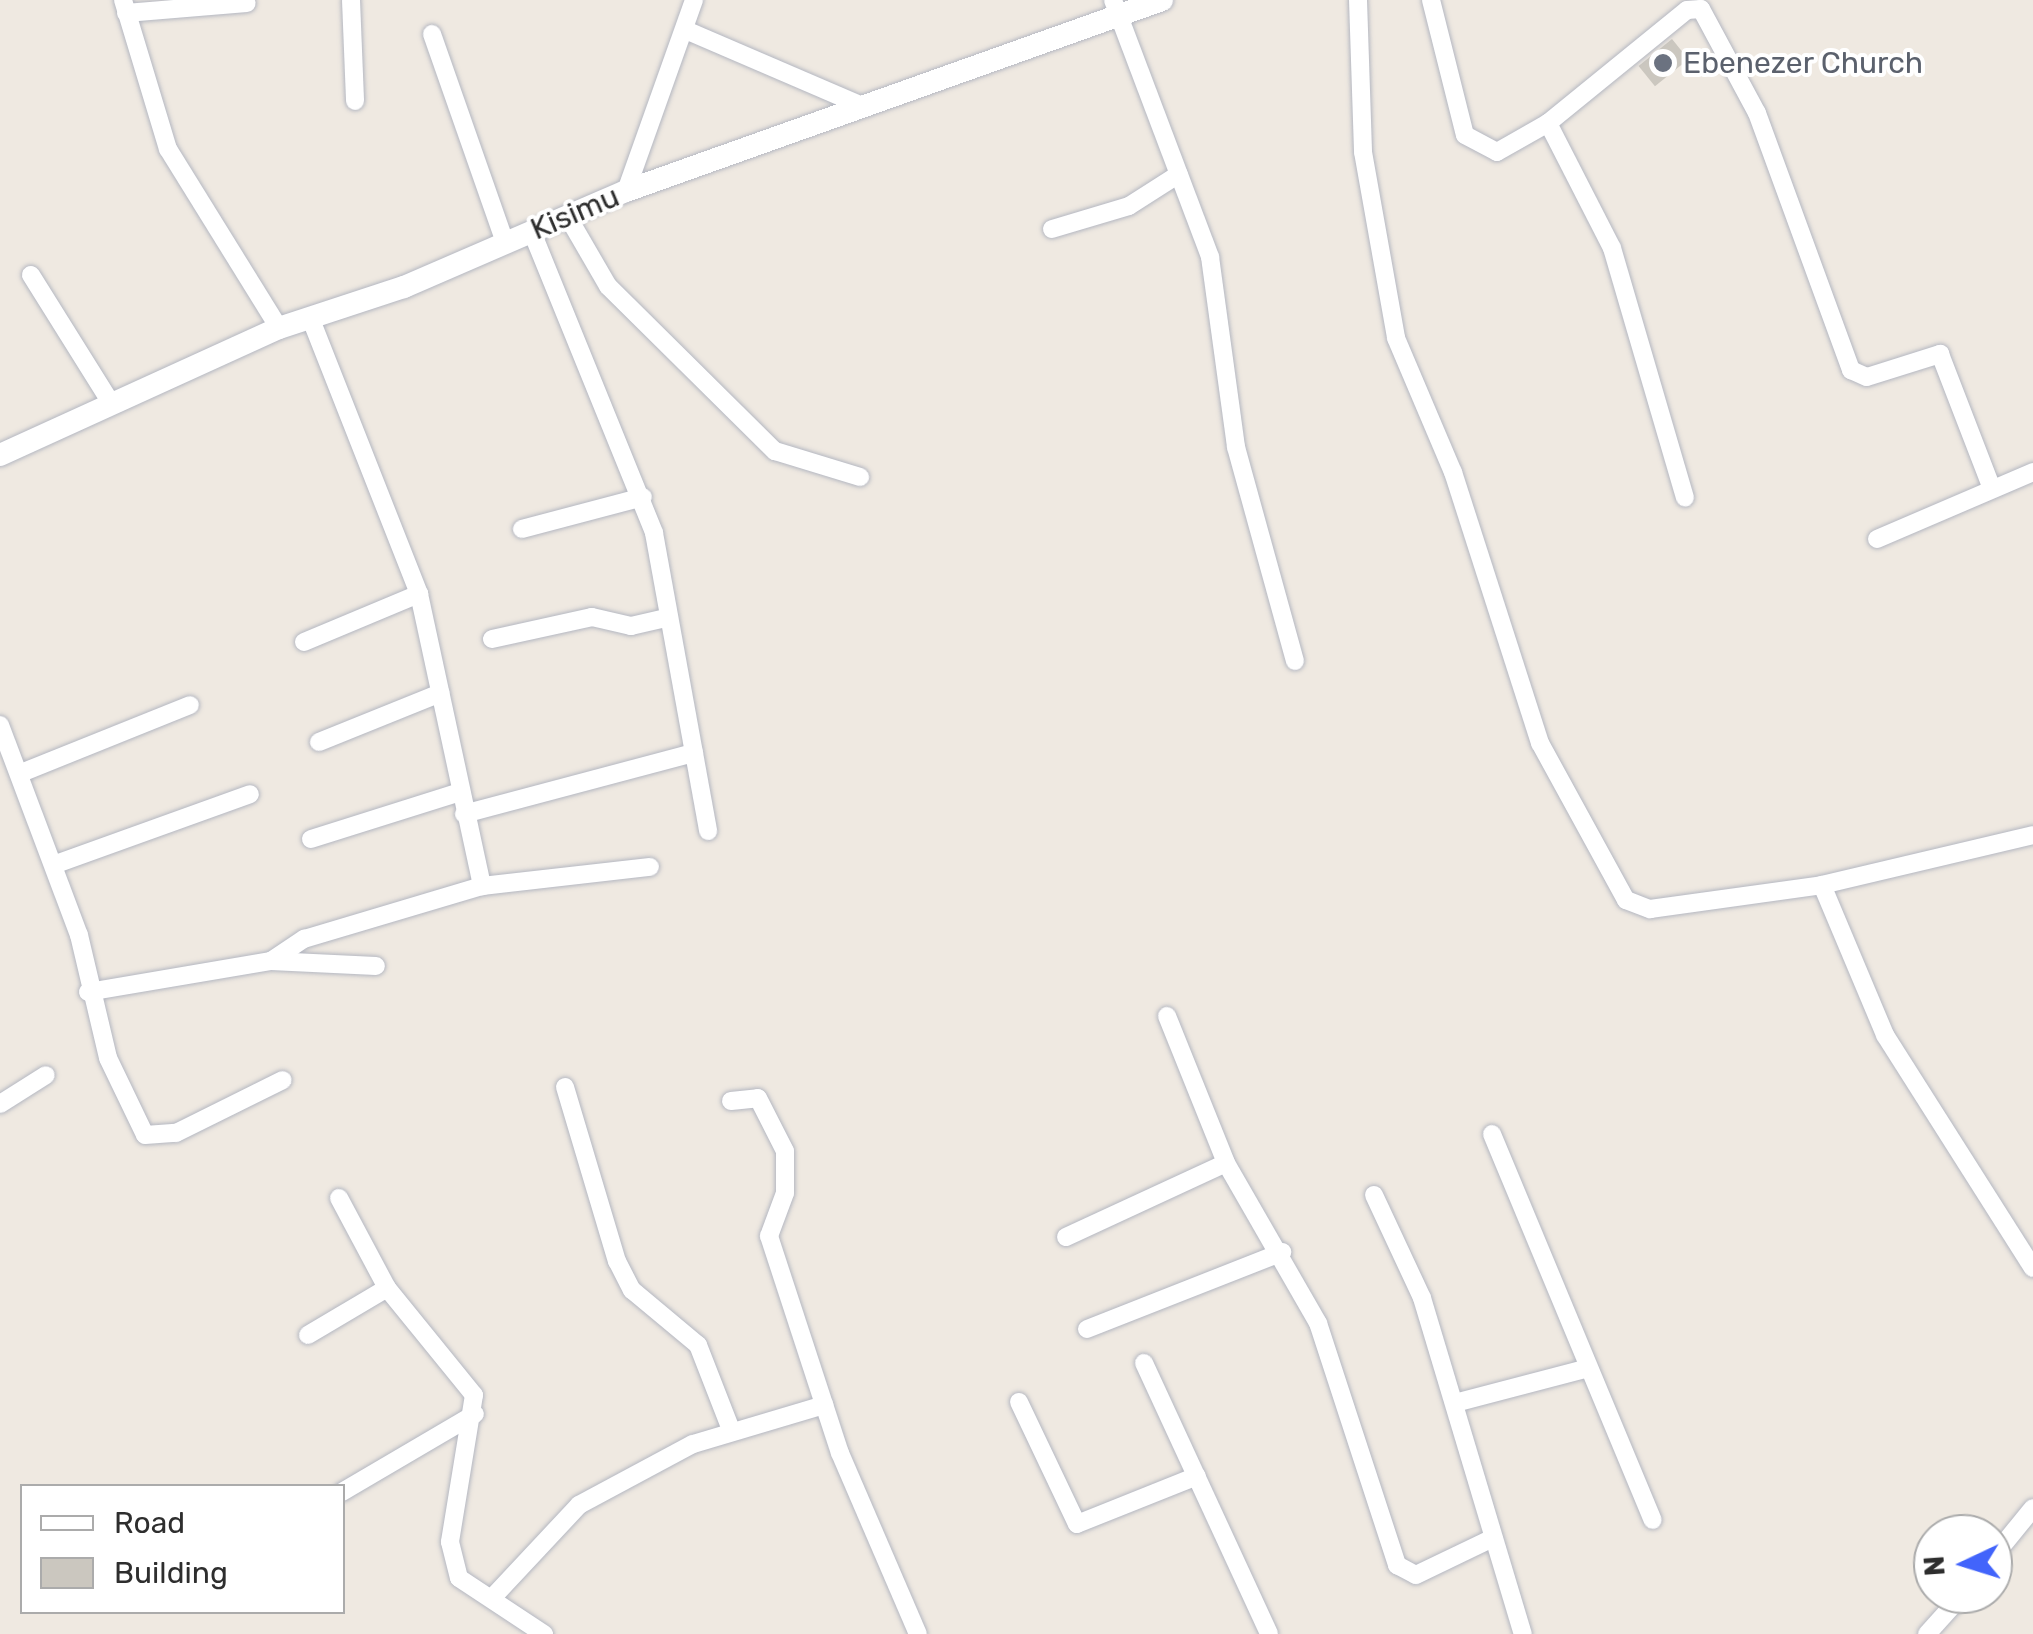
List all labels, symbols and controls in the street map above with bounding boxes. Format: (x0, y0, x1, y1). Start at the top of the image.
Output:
place label: Ebenezer Church (1683, 45, 1924, 81)
marker: Ebenezer Church (1652, 52, 1674, 74)
street label: Kisimu (525, 178, 625, 248)
legend (20, 1484, 345, 1614)
text: Road (114, 1505, 185, 1541)
north arrow (1913, 1514, 2013, 1614)
text: Building (114, 1555, 228, 1591)
text: N (1917, 1555, 1952, 1577)

